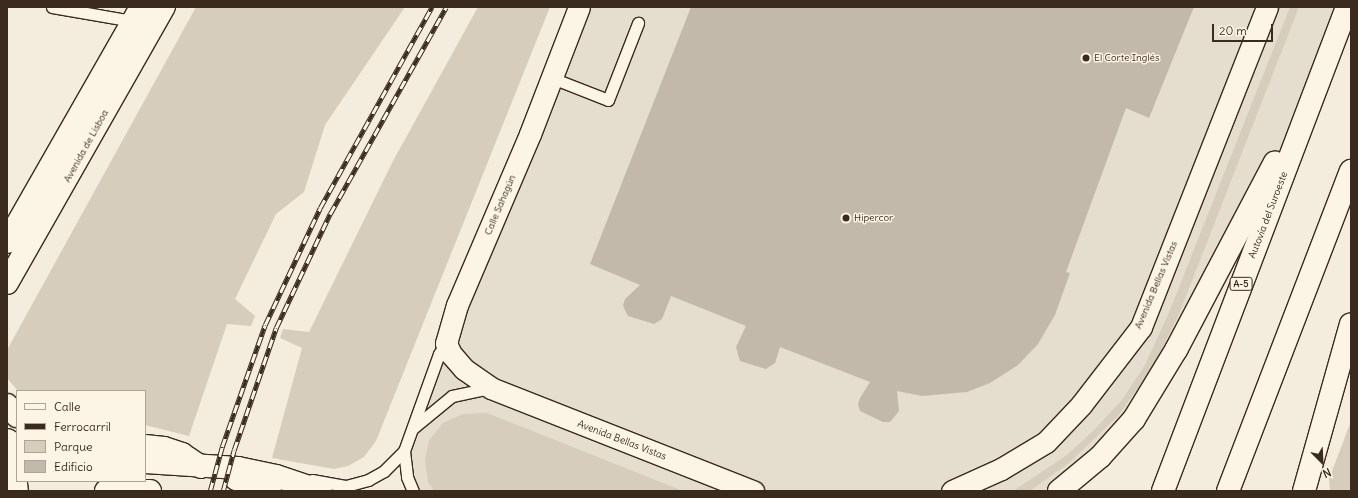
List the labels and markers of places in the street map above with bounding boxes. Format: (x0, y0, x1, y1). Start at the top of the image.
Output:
place label: El Corte Inglés (1094, 52, 1160, 64)
marker: El Corte Inglés (1081, 53, 1091, 63)
place label: Hipercor (854, 212, 893, 224)
marker: Hipercor (841, 213, 851, 223)

